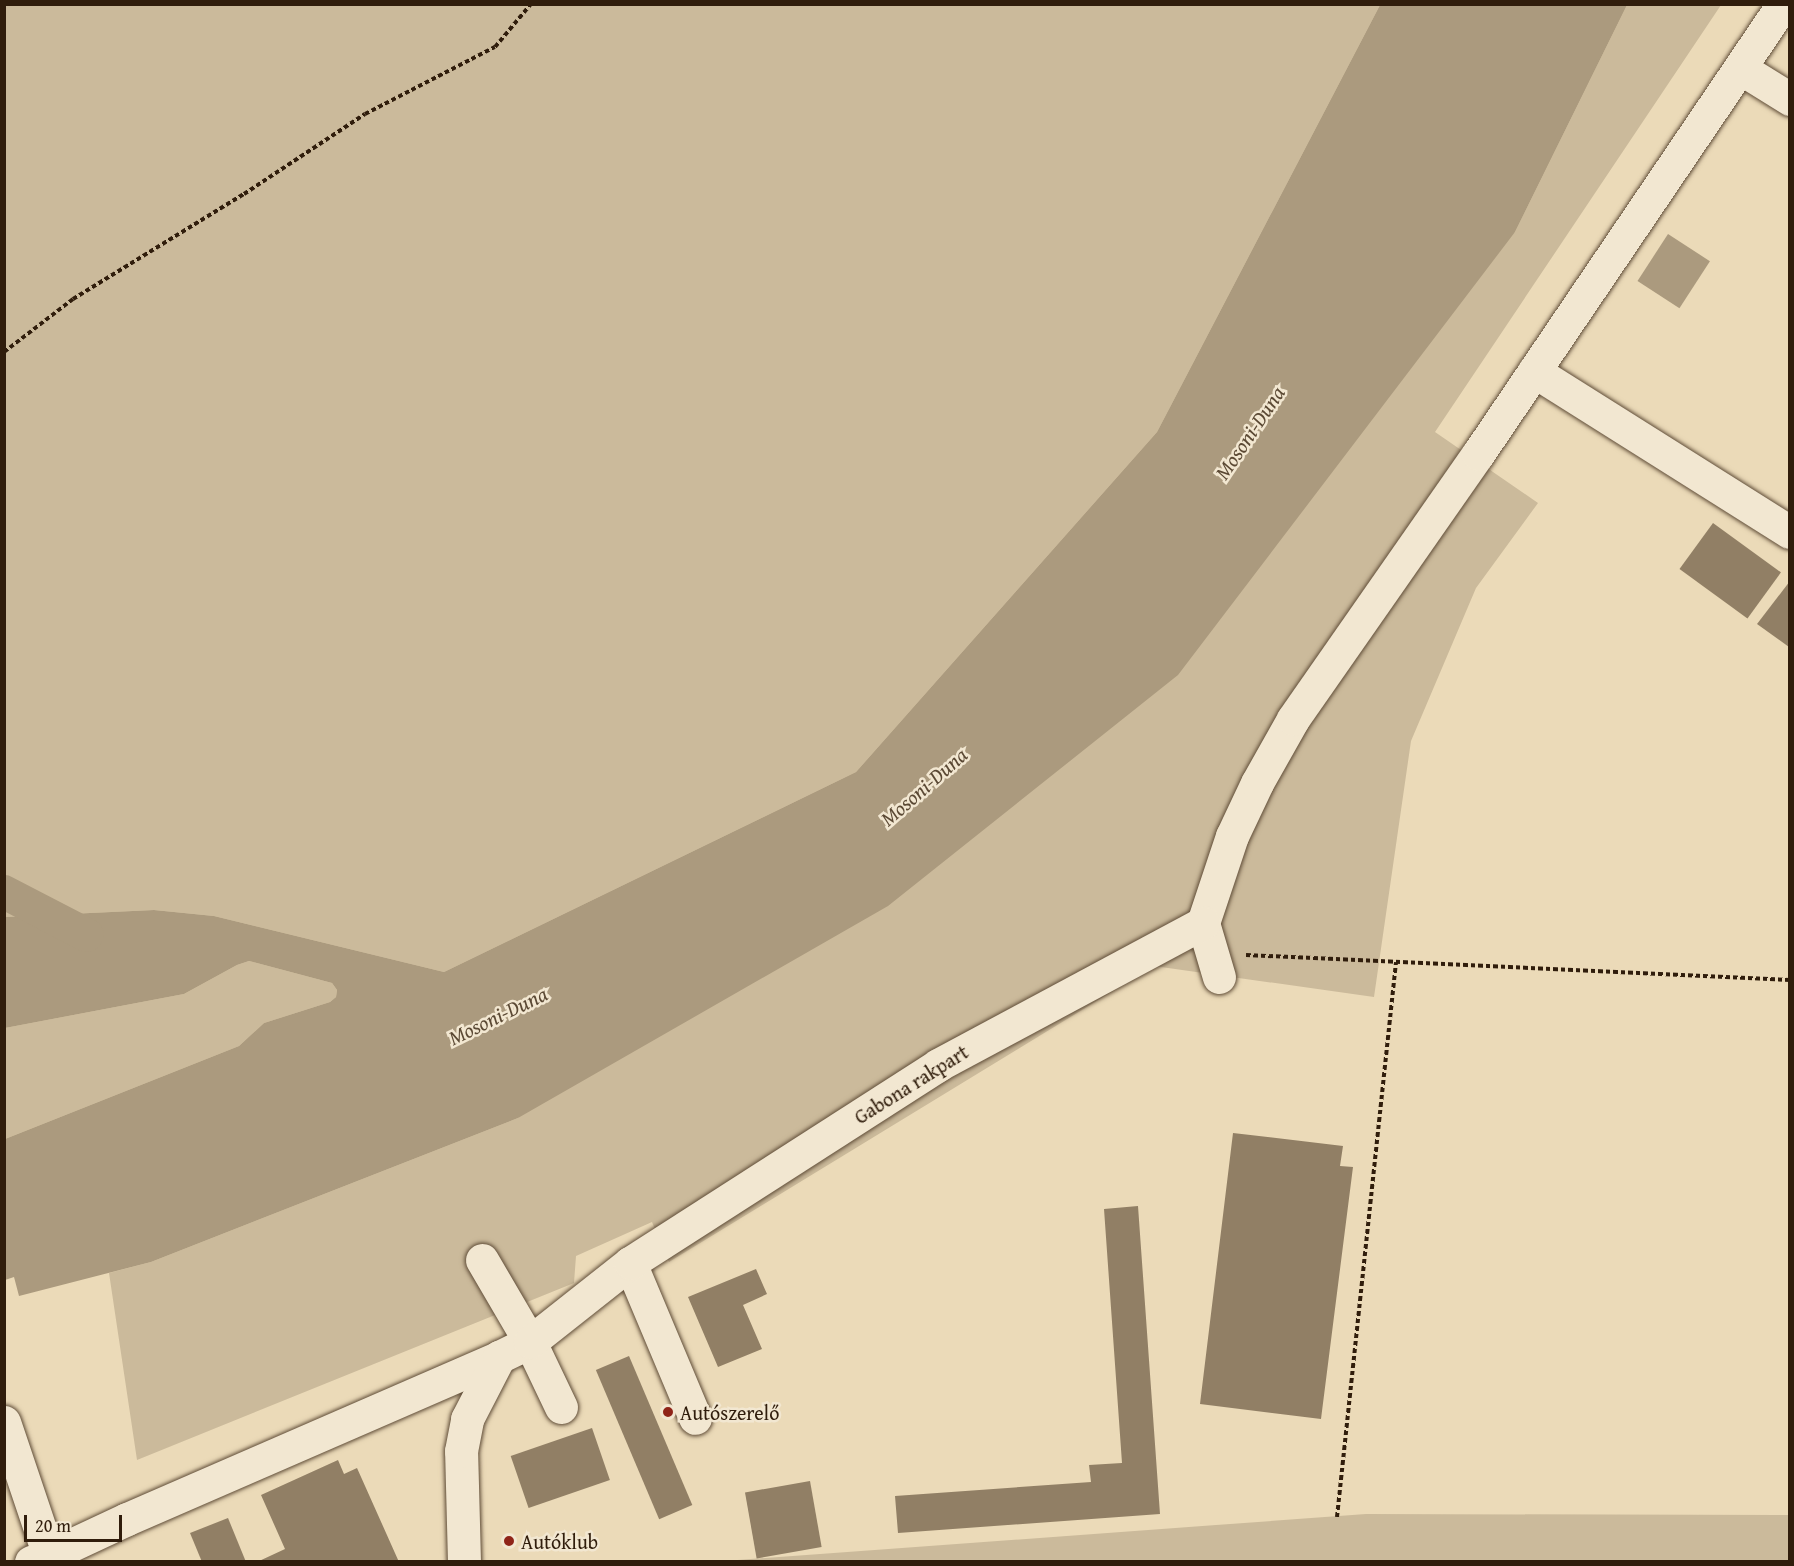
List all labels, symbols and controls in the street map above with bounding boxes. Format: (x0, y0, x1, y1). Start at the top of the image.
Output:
water label: Mosoni-Duna (1210, 382, 1290, 484)
water label: Mosoni-Duna (875, 742, 973, 832)
water label: Mosoni-Duna (444, 981, 552, 1051)
street label: Gabona rakpart (849, 1039, 973, 1129)
place label: Autószerelő (680, 1400, 779, 1424)
marker: Autószerelő (661, 1405, 675, 1419)
scale bar (27, 1503, 124, 1541)
text: 20 m (35, 1512, 71, 1539)
place label: Autóklub (521, 1529, 598, 1553)
marker: Autóklub (502, 1534, 516, 1548)

